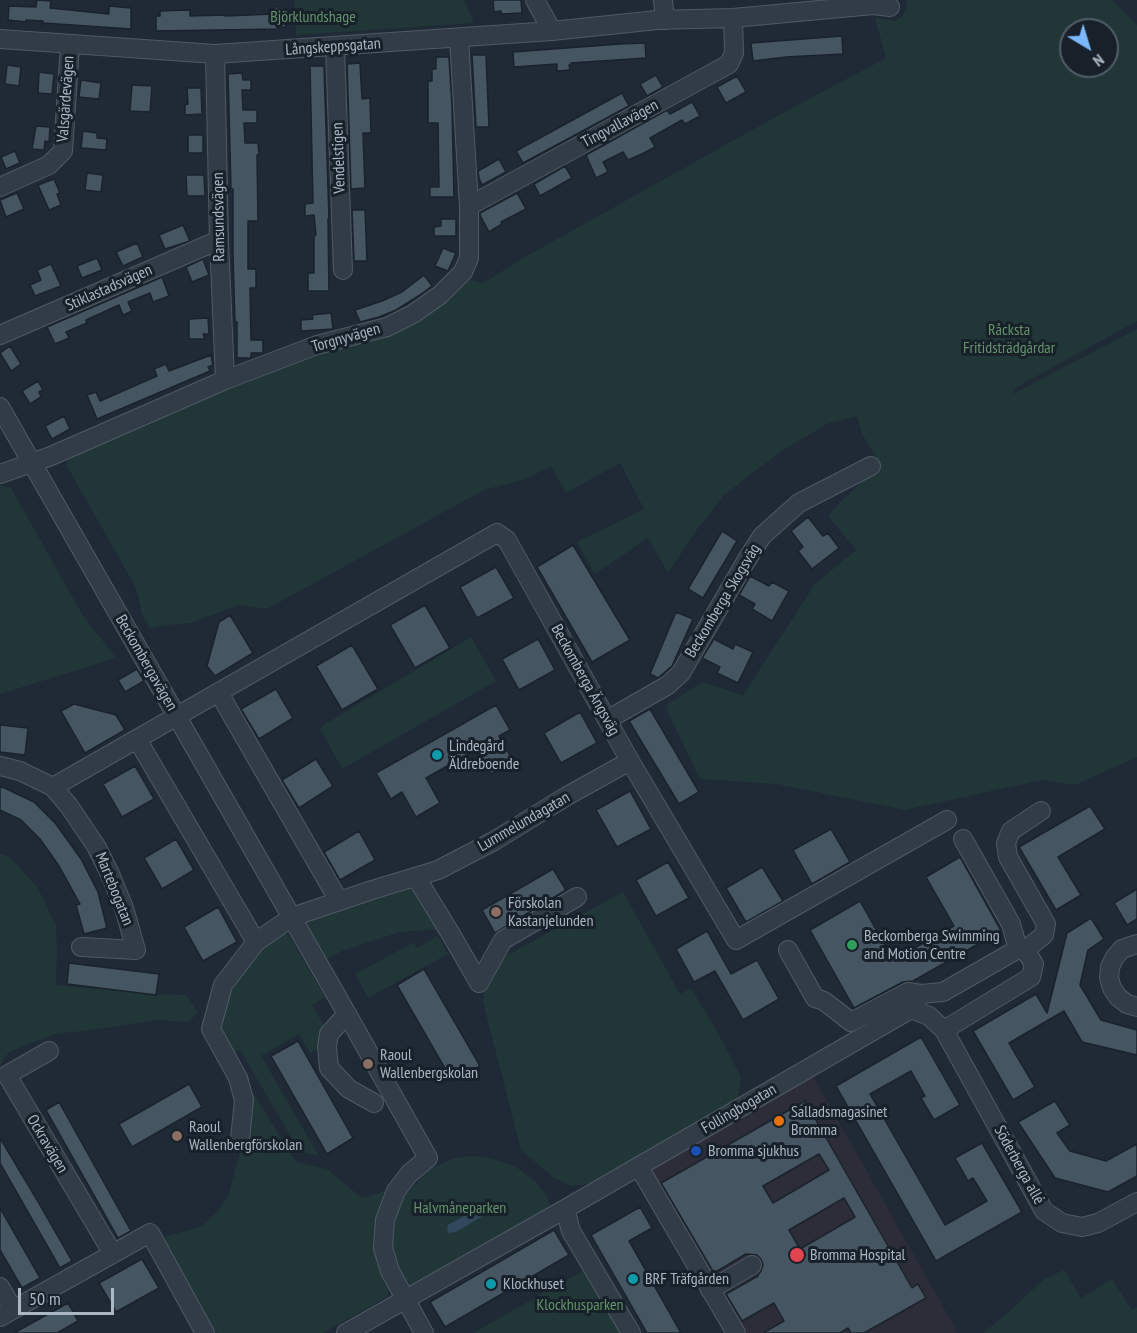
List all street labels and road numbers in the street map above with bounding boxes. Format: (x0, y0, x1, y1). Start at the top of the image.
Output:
street label: Långskeppsgatan (285, 34, 381, 60)
street label: Valsgärdevägen (53, 55, 79, 143)
street label: Tingvallavägen (578, 96, 662, 152)
street label: Vendelstigen (328, 122, 350, 194)
street label: Ramsundsvägen (209, 172, 229, 262)
street label: Stiklastadsvägen (63, 260, 155, 316)
street label: Torgnyvägen (310, 319, 382, 357)
street label: Beckomberga Skogsväg (681, 541, 765, 661)
street label: Beckombergavägen (111, 612, 181, 714)
street label: Beckomberga Ängsväg (547, 621, 623, 739)
street label: Lummelundagatan (475, 788, 573, 856)
street label: Martebogatan (91, 850, 137, 928)
street label: Follingbogatan (698, 1080, 780, 1138)
street label: Ockravägen (22, 1111, 72, 1177)
street label: Söderberga allé (990, 1122, 1048, 1208)

